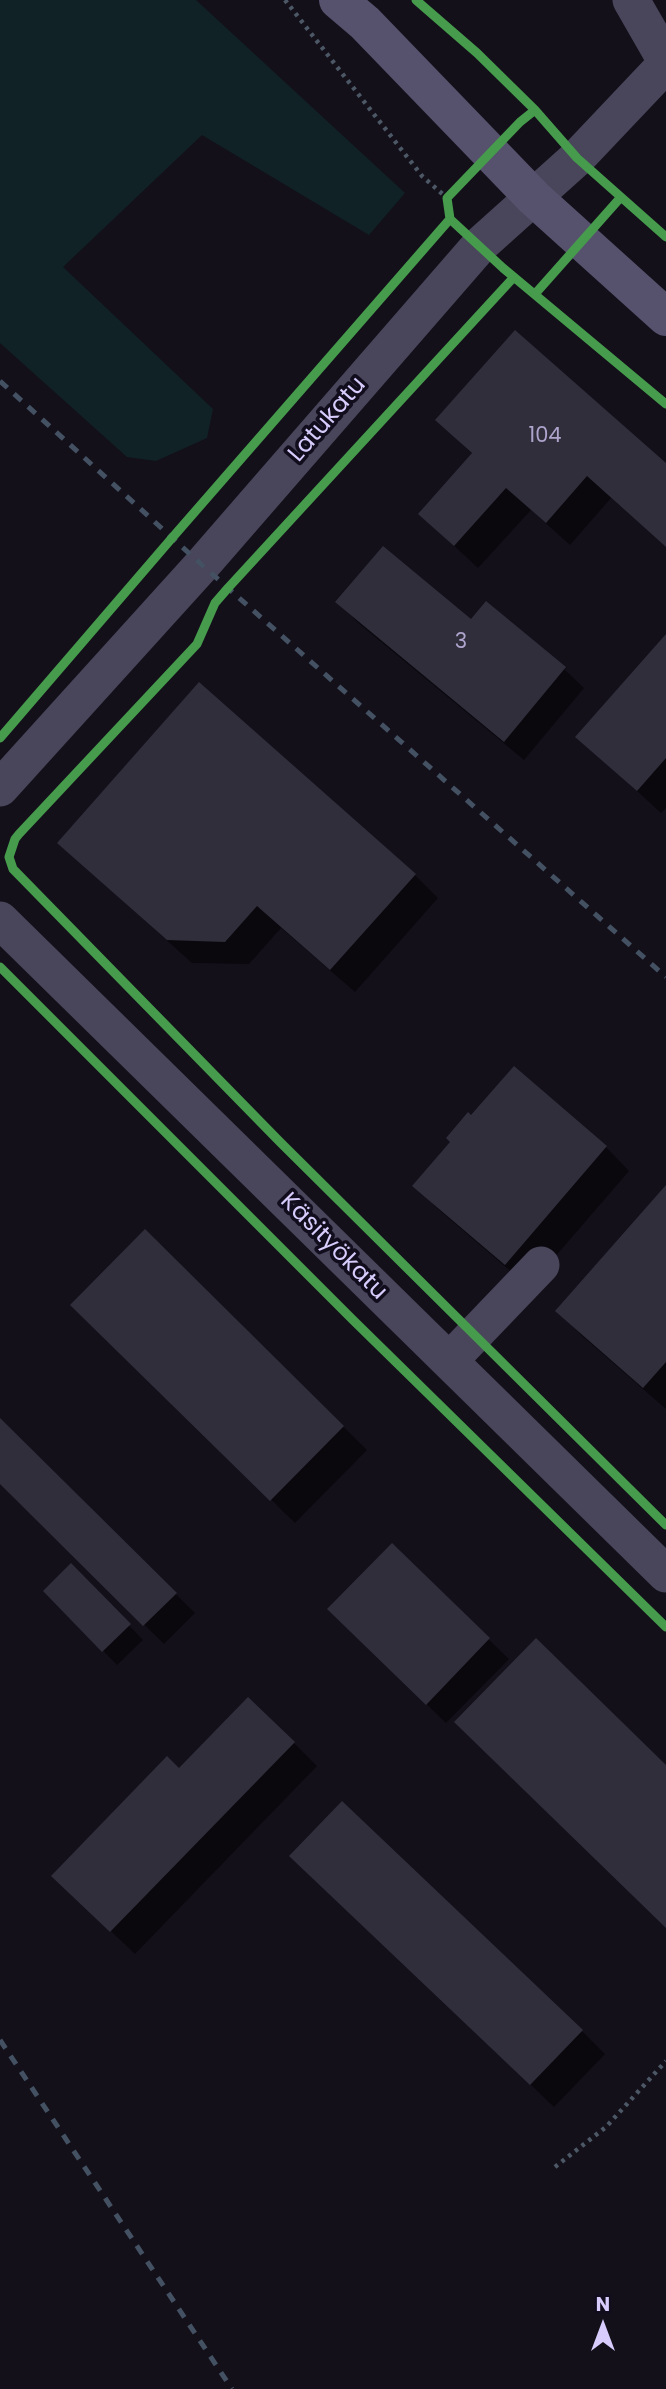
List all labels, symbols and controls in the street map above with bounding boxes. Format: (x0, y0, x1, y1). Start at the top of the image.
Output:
street label: Latukatu (283, 372, 373, 468)
house number: 104 (528, 424, 562, 450)
house number: 3 (455, 630, 467, 656)
street label: Käsityökatu (274, 1188, 392, 1306)
north arrow (568, 2291, 638, 2361)
text: N (596, 2291, 610, 2318)

